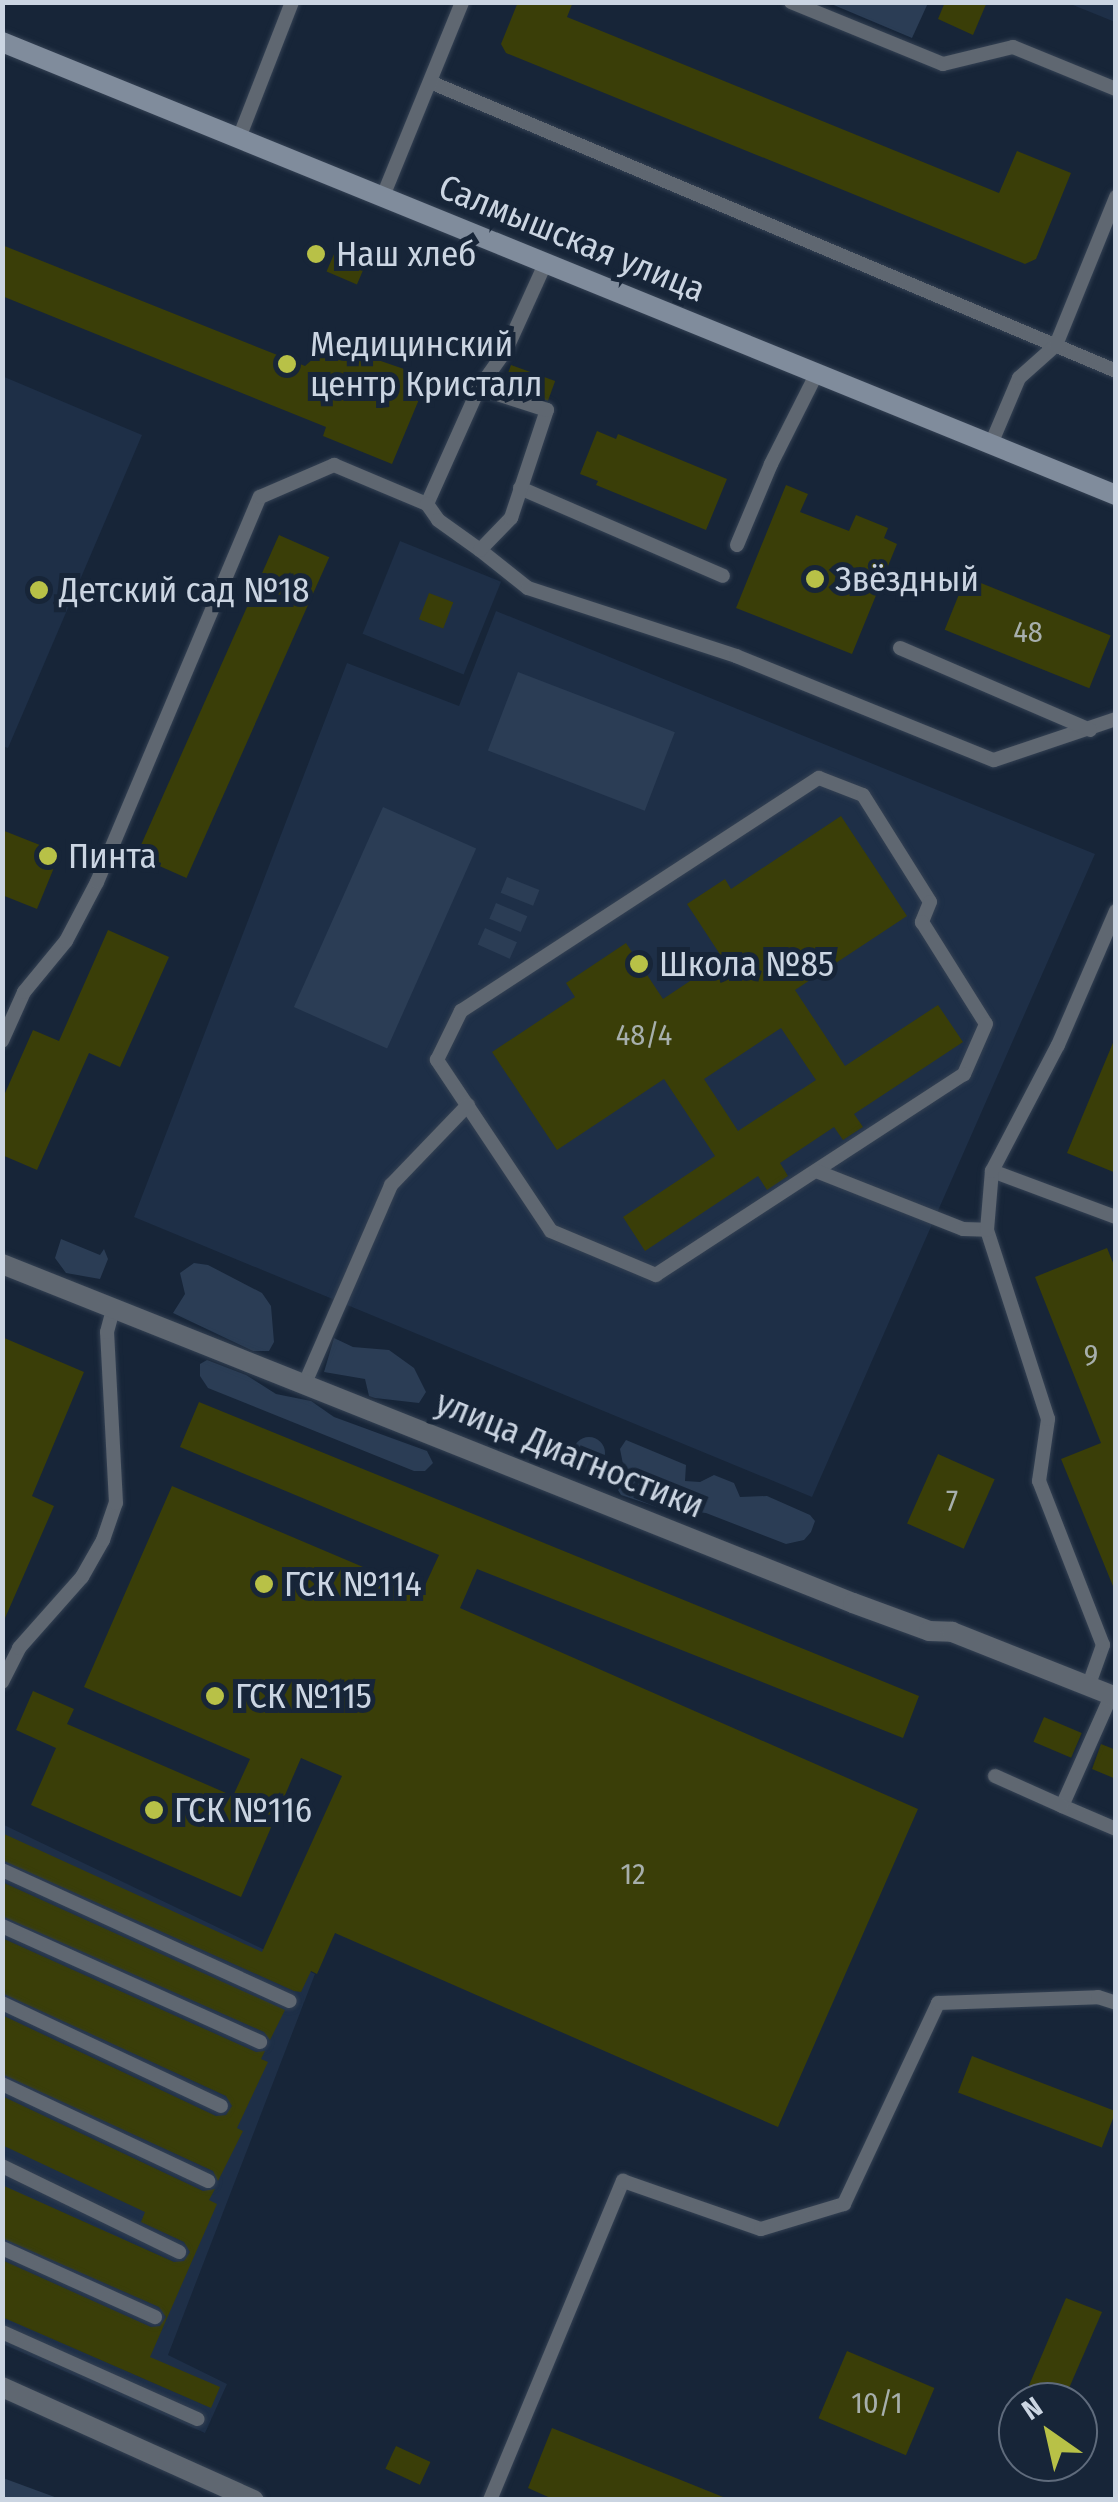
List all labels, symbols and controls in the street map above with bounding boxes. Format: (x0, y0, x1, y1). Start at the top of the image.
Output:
street label: Салмышская улица (433, 165, 711, 311)
place label: Наш хлеб (336, 233, 476, 275)
marker: Наш хлеб (305, 243, 327, 265)
place label: Медицинский центр Кристалл (310, 323, 542, 405)
marker: Медицинский центр Кристалл (274, 351, 300, 377)
place label: Звёздный (835, 558, 979, 600)
marker: Звёздный (804, 568, 826, 590)
place label: Детский сад №18 (59, 569, 309, 611)
marker: Детский сад №18 (28, 579, 50, 601)
house number: 48 (1013, 614, 1043, 650)
place label: Пинта (68, 835, 157, 877)
marker: Пинта (37, 845, 59, 867)
place label: Школа №85 (659, 943, 834, 985)
marker: Школа №85 (628, 953, 650, 975)
house number: 48/4 (616, 1017, 672, 1053)
house number: 9 (1084, 1337, 1098, 1373)
street label: улица Диагностики (430, 1381, 710, 1527)
house number: 7 (946, 1483, 958, 1519)
place label: ГСК №114 (284, 1563, 422, 1605)
marker: ГСК №114 (253, 1573, 275, 1595)
place label: ГСК №115 (235, 1675, 372, 1717)
marker: ГСК №115 (204, 1685, 226, 1707)
place label: ГСК №116 (174, 1789, 312, 1831)
marker: ГСК №116 (143, 1799, 165, 1821)
house number: 12 (621, 1856, 645, 1892)
north arrow (998, 2382, 1098, 2482)
house number: 10/1 (851, 2385, 903, 2421)
text: N (1016, 2390, 1048, 2427)

